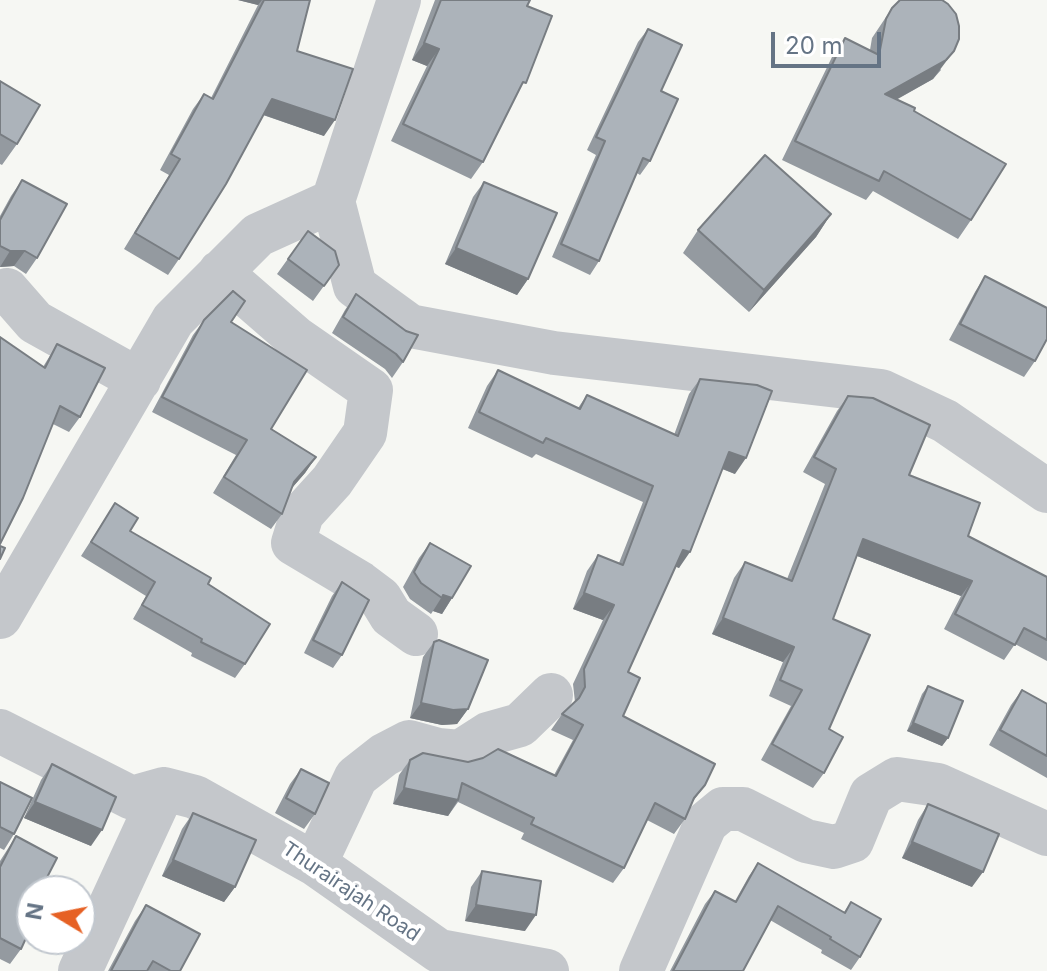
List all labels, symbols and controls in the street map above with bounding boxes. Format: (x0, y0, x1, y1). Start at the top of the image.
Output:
scale bar (775, 16, 885, 66)
text: 20 m (785, 31, 843, 60)
street label: Thurairajah Road (278, 837, 424, 947)
north arrow (16, 875, 96, 955)
text: N (20, 901, 49, 922)

